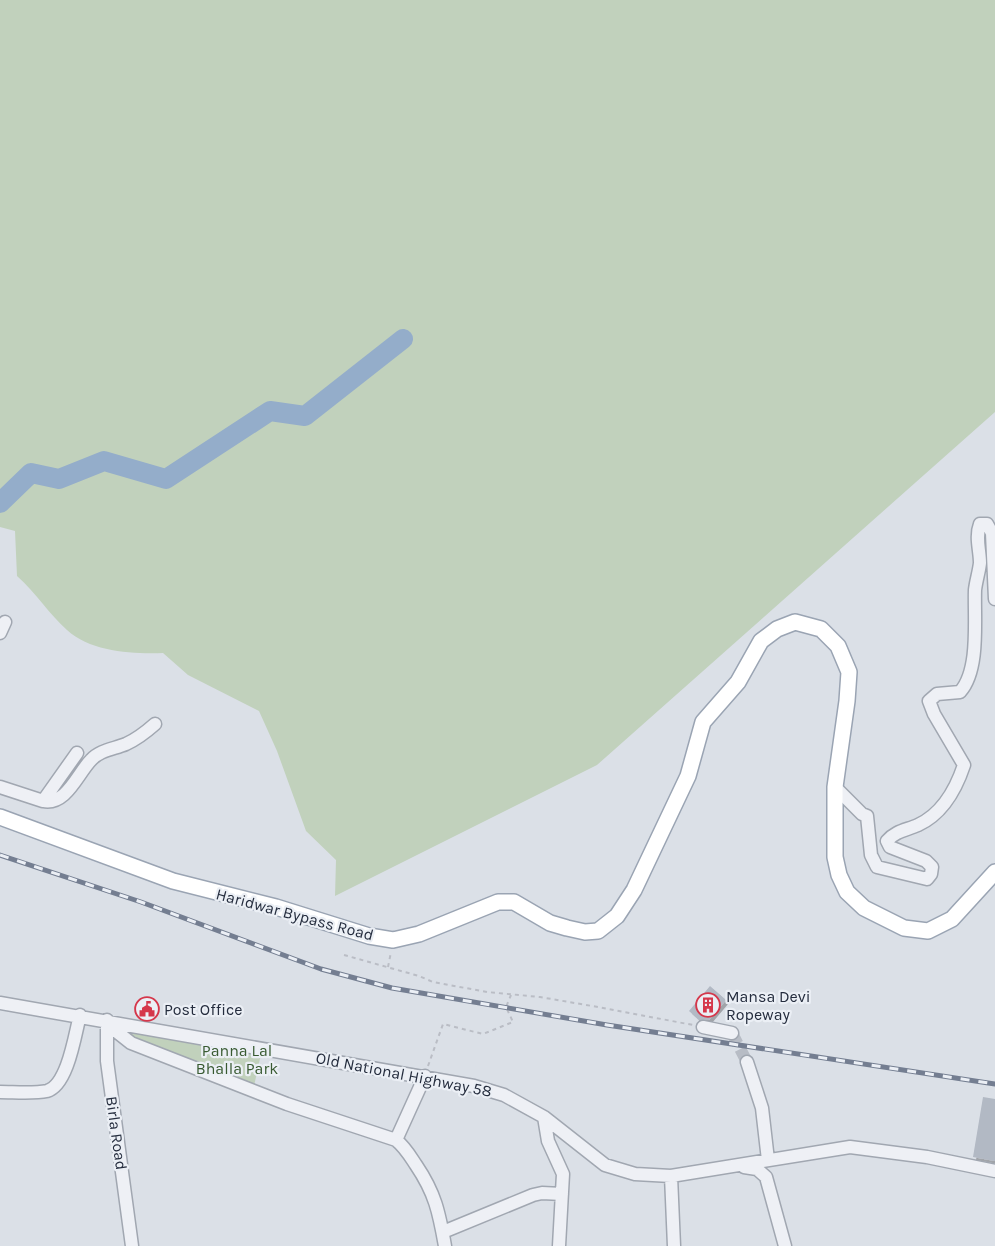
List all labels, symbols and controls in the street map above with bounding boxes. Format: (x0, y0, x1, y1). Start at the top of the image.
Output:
street label: Haridwar Bypass Road (214, 884, 376, 945)
place label: Mansa Devi Ropeway (726, 987, 811, 1024)
building icon: Mansa Devi Ropeway (695, 992, 721, 1018)
public building icon: Post Office (134, 996, 160, 1022)
place label: Post Office (164, 1000, 242, 1019)
park label: Panna Lal Bhalla Park (196, 1041, 278, 1078)
street label: Old National Highway 58 (314, 1048, 493, 1101)
street label: Birla Road (102, 1095, 131, 1171)

